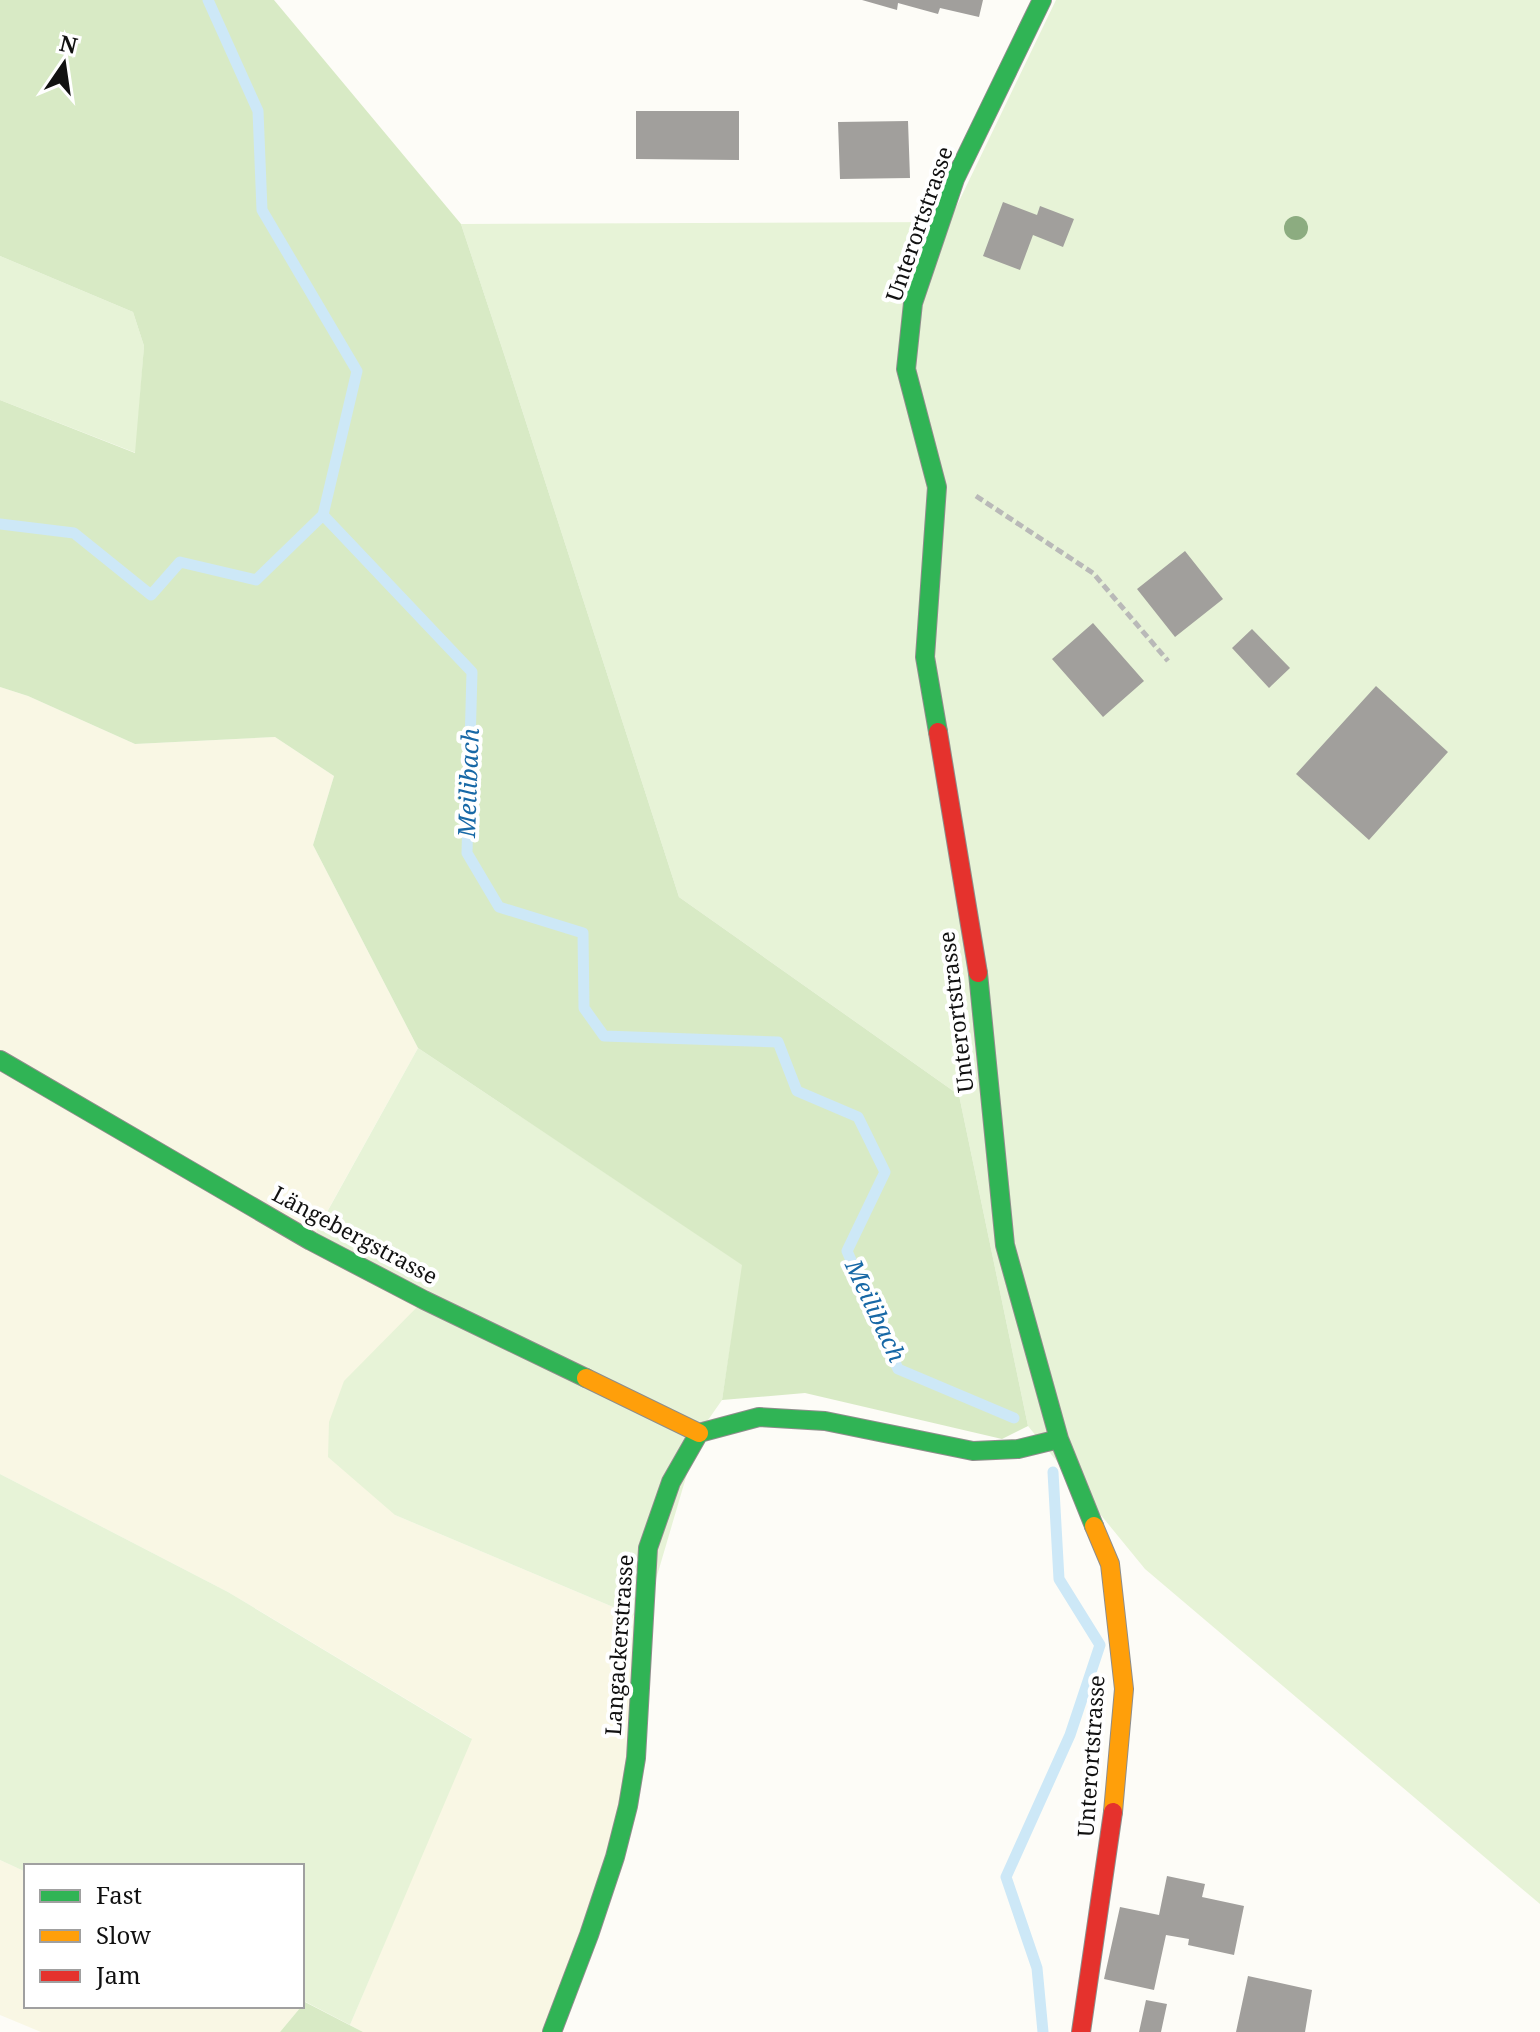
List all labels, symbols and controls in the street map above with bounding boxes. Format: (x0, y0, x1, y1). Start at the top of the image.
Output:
north arrow (24, 24, 104, 104)
text: N (57, 27, 81, 60)
street label: Unterortstrasse (877, 142, 959, 305)
water label: Meilibach (449, 728, 486, 839)
street label: Unterortstrasse (930, 930, 980, 1094)
street label: Längebergstrasse (268, 1178, 443, 1290)
water label: Meilibach (838, 1253, 914, 1367)
street label: Langackerstrasse (597, 1553, 639, 1736)
street label: Unterortstrasse (1069, 1674, 1111, 1838)
legend (24, 1864, 304, 2008)
text: Fast (96, 1878, 142, 1911)
text: Slow (96, 1918, 151, 1951)
text: Jam (95, 1958, 141, 1991)

